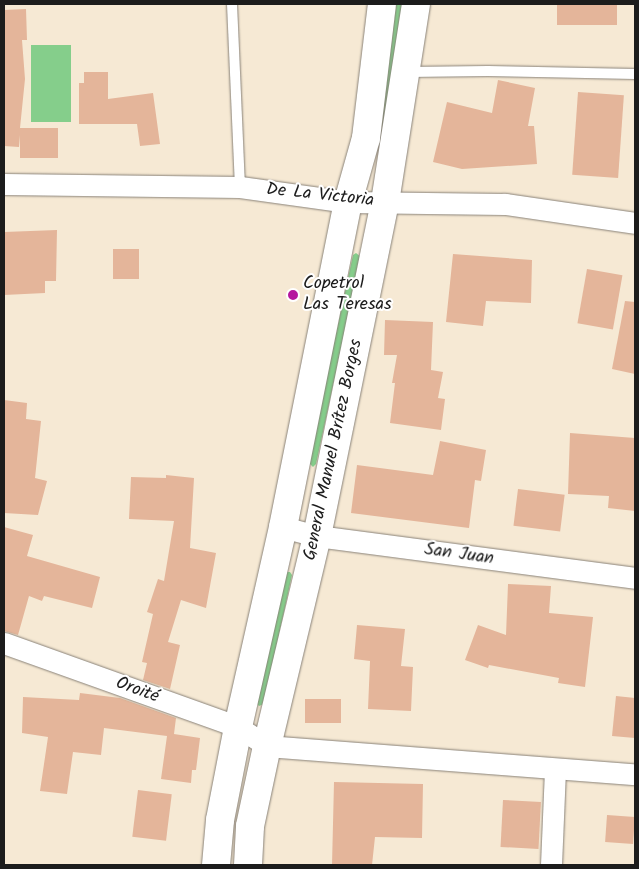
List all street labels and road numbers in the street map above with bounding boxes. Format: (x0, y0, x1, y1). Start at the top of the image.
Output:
street label: De La Victoria (265, 180, 375, 212)
street label: General Manuel Brítez Borges (300, 338, 368, 562)
street label: San Juan (423, 539, 495, 571)
street label: Oroité (113, 673, 161, 709)

